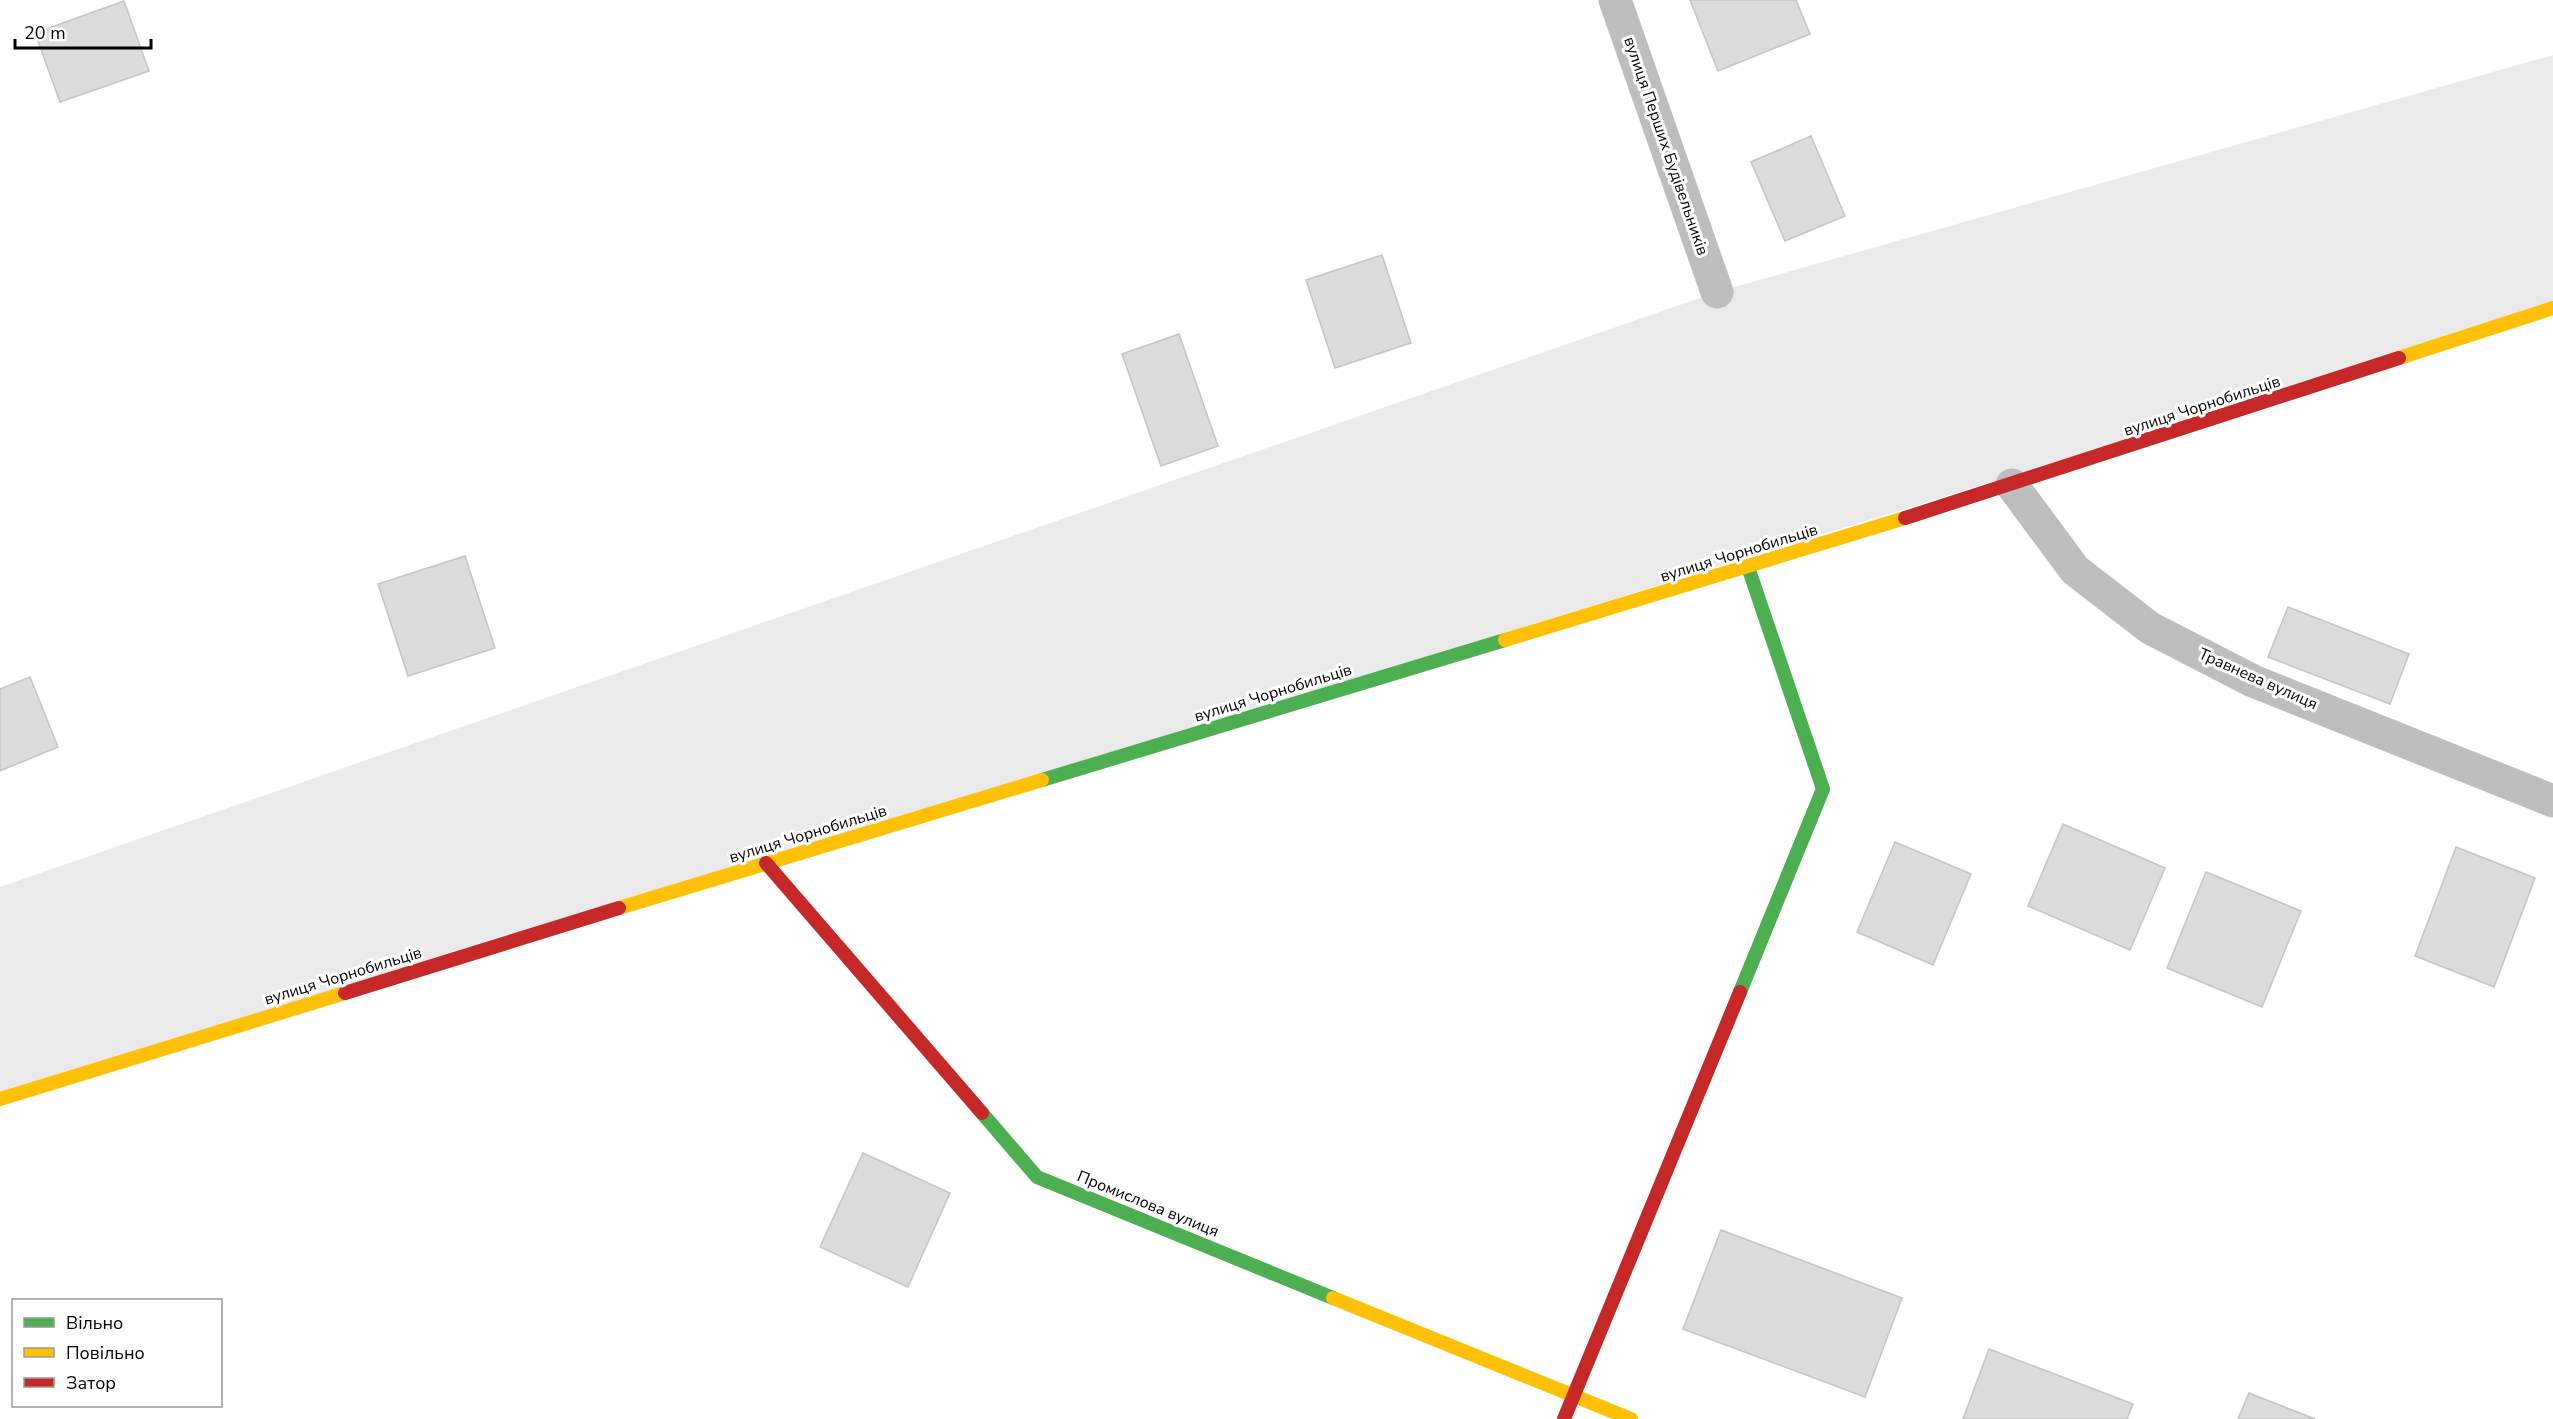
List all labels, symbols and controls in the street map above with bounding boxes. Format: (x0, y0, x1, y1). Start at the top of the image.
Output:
scale bar (15, 12, 152, 50)
text: 20 m (24, 21, 66, 45)
street label: вулиця Перших Будівельників (1618, 34, 1714, 258)
street label: вулиця Чорнобильців (2121, 370, 2283, 442)
street label: вулиця Чорнобильців (1658, 518, 1821, 587)
street label: Травнева вулиця (2195, 643, 2321, 715)
street label: вулиця Чорнобильців (1192, 658, 1355, 727)
street label: вулиця Чорнобильців (727, 799, 890, 868)
street label: вулиця Чорнобильців (262, 941, 425, 1010)
street label: Промислова вулиця (1074, 1165, 1222, 1243)
legend (12, 1299, 222, 1407)
text: Вільно (66, 1311, 123, 1335)
text: Повільно (66, 1341, 145, 1365)
text: Затор (66, 1371, 116, 1395)

